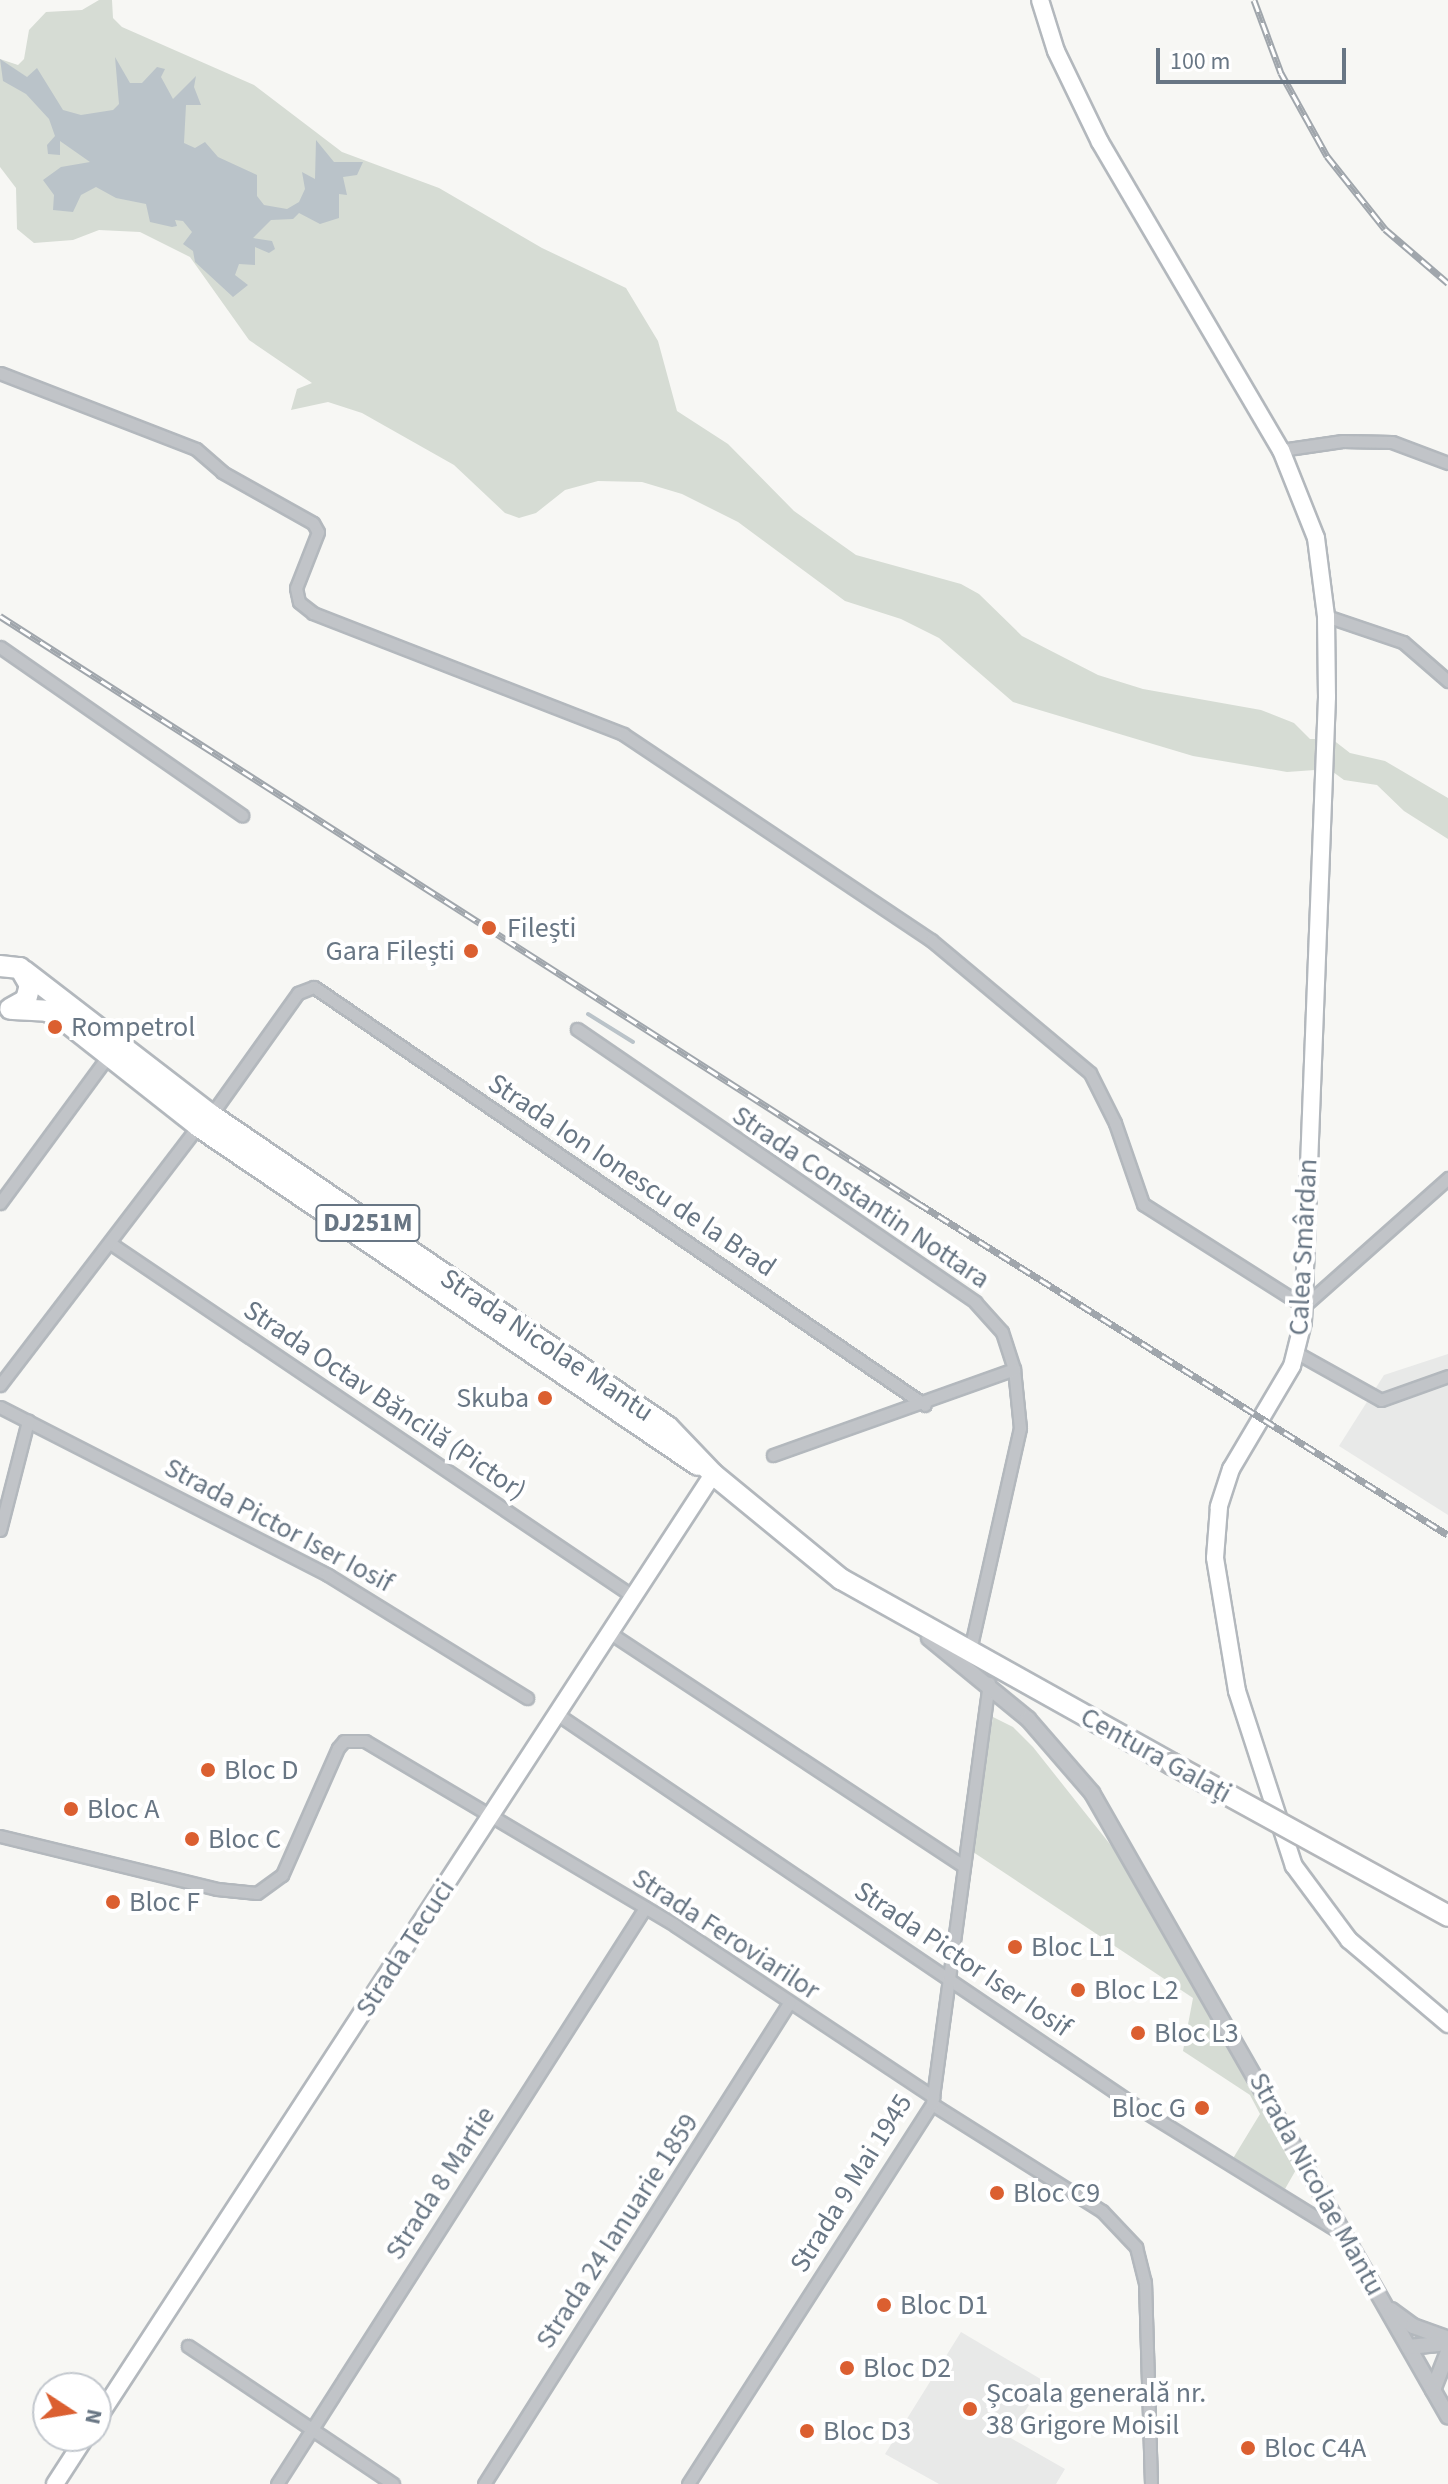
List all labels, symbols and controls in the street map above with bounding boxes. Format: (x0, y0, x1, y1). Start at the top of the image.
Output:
scale bar (1160, 32, 1350, 82)
text: 100 m (1170, 44, 1230, 79)
place label: Filești (507, 911, 576, 945)
marker: Filești (478, 917, 500, 939)
place label: Gara Filești (326, 934, 455, 968)
marker: Gara Filești (462, 942, 480, 960)
place label: Rompetrol (71, 1010, 195, 1044)
marker: Rompetrol (46, 1018, 64, 1036)
street label: Strada Ion Ionescu de la Brad (482, 1066, 782, 1284)
street label: Strada Constantin Nottara (726, 1098, 996, 1296)
street label: Calea Smârdan (1282, 1158, 1324, 1336)
road number: DJ251M (314, 1201, 422, 1245)
street label: Strada Nicolae Mantu (434, 1261, 660, 1429)
street label: Strada Octav Băncilă (Pictor) (237, 1293, 533, 1507)
place label: Skuba (456, 1381, 529, 1415)
marker: Skuba (536, 1389, 554, 1407)
street label: Strada Pictor Iser Iosif (159, 1450, 399, 1600)
street label: Centura Galați (1075, 1700, 1237, 1810)
place label: Bloc D (224, 1753, 298, 1787)
marker: Bloc D (199, 1761, 217, 1779)
place label: Bloc A (87, 1792, 159, 1826)
marker: Bloc A (62, 1800, 80, 1818)
place label: Bloc C (208, 1822, 281, 1856)
marker: Bloc C (183, 1830, 201, 1848)
street label: Strada Feroviarilor (626, 1861, 826, 2007)
street label: Strada Tecuci (348, 1873, 462, 2023)
street label: Strada Pictor Iser Iosif (848, 1874, 1078, 2044)
place label: Bloc F (129, 1885, 200, 1919)
marker: Bloc F (104, 1893, 122, 1911)
place label: Bloc L1 (1031, 1930, 1116, 1964)
marker: Bloc L1 (1006, 1938, 1024, 1956)
place label: Bloc L2 (1094, 1973, 1179, 2007)
marker: Bloc L2 (1069, 1981, 1087, 1999)
place label: Bloc L3 (1154, 2016, 1239, 2050)
marker: Bloc L3 (1129, 2024, 1147, 2042)
street label: Strada Nicolae Mantu (1242, 2067, 1392, 2301)
street label: Strada 9 Mai 1945 (783, 2087, 919, 2279)
place label: Bloc G (1112, 2091, 1186, 2125)
marker: Bloc G (1193, 2099, 1211, 2117)
street label: Strada 8 Martie (378, 2100, 502, 2266)
street label: Strada 24 Ianuarie 1859 (528, 2107, 706, 2355)
place label: Bloc C9 (1013, 2176, 1100, 2210)
marker: Bloc C9 (988, 2184, 1006, 2202)
place label: Bloc D1 (900, 2288, 988, 2322)
marker: Bloc D1 (875, 2296, 893, 2314)
place label: Bloc D2 (863, 2351, 951, 2385)
marker: Bloc D2 (838, 2359, 856, 2377)
north arrow (32, 2372, 112, 2452)
place label: Școala generală nr. 38 Grigore Moisil (986, 2376, 1206, 2442)
marker: Școala generală nr. 38 Grigore Moisil (961, 2400, 979, 2418)
text: N (76, 2406, 111, 2427)
place label: Bloc D3 (823, 2414, 911, 2448)
marker: Bloc D3 (798, 2422, 816, 2440)
place label: Bloc C4A (1264, 2431, 1366, 2465)
marker: Bloc C4A (1239, 2439, 1257, 2457)

